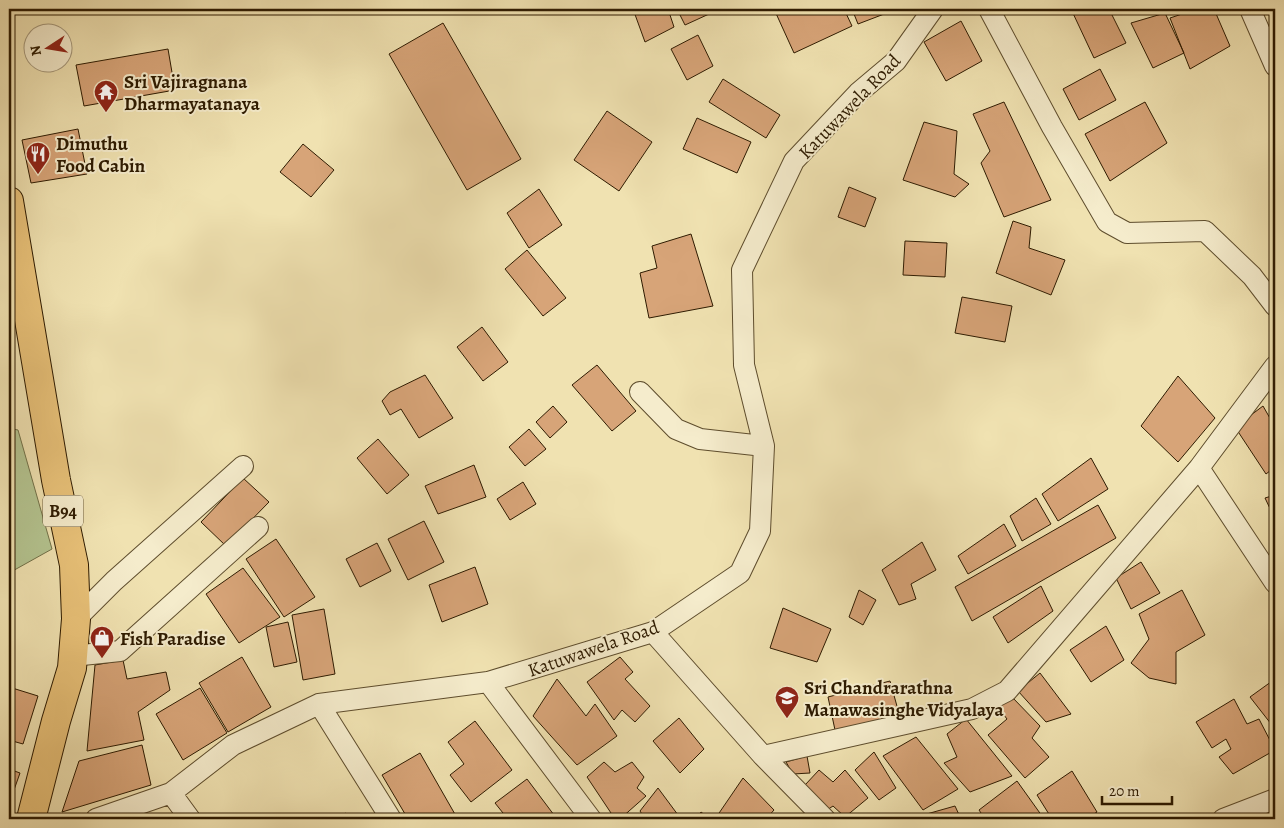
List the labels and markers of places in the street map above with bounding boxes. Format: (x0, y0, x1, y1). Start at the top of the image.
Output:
place label: Sri Vajiragnana Dharmayatanaya (124, 69, 261, 117)
temple icon: Sri Vajiragnana Dharmayatanaya (93, 79, 119, 113)
place label: Dimuthu Food Cabin (56, 131, 145, 179)
restaurant icon: Dimuthu Food Cabin (25, 141, 51, 175)
shop icon: Fish Paradise (89, 625, 115, 659)
place label: Fish Paradise (120, 626, 226, 652)
place label: Sri Chandrarathna Manawasinghe Vidyalaya (804, 675, 1004, 723)
school or university icon: Sri Chandrarathna Manawasinghe Vidyalaya (774, 685, 800, 719)

